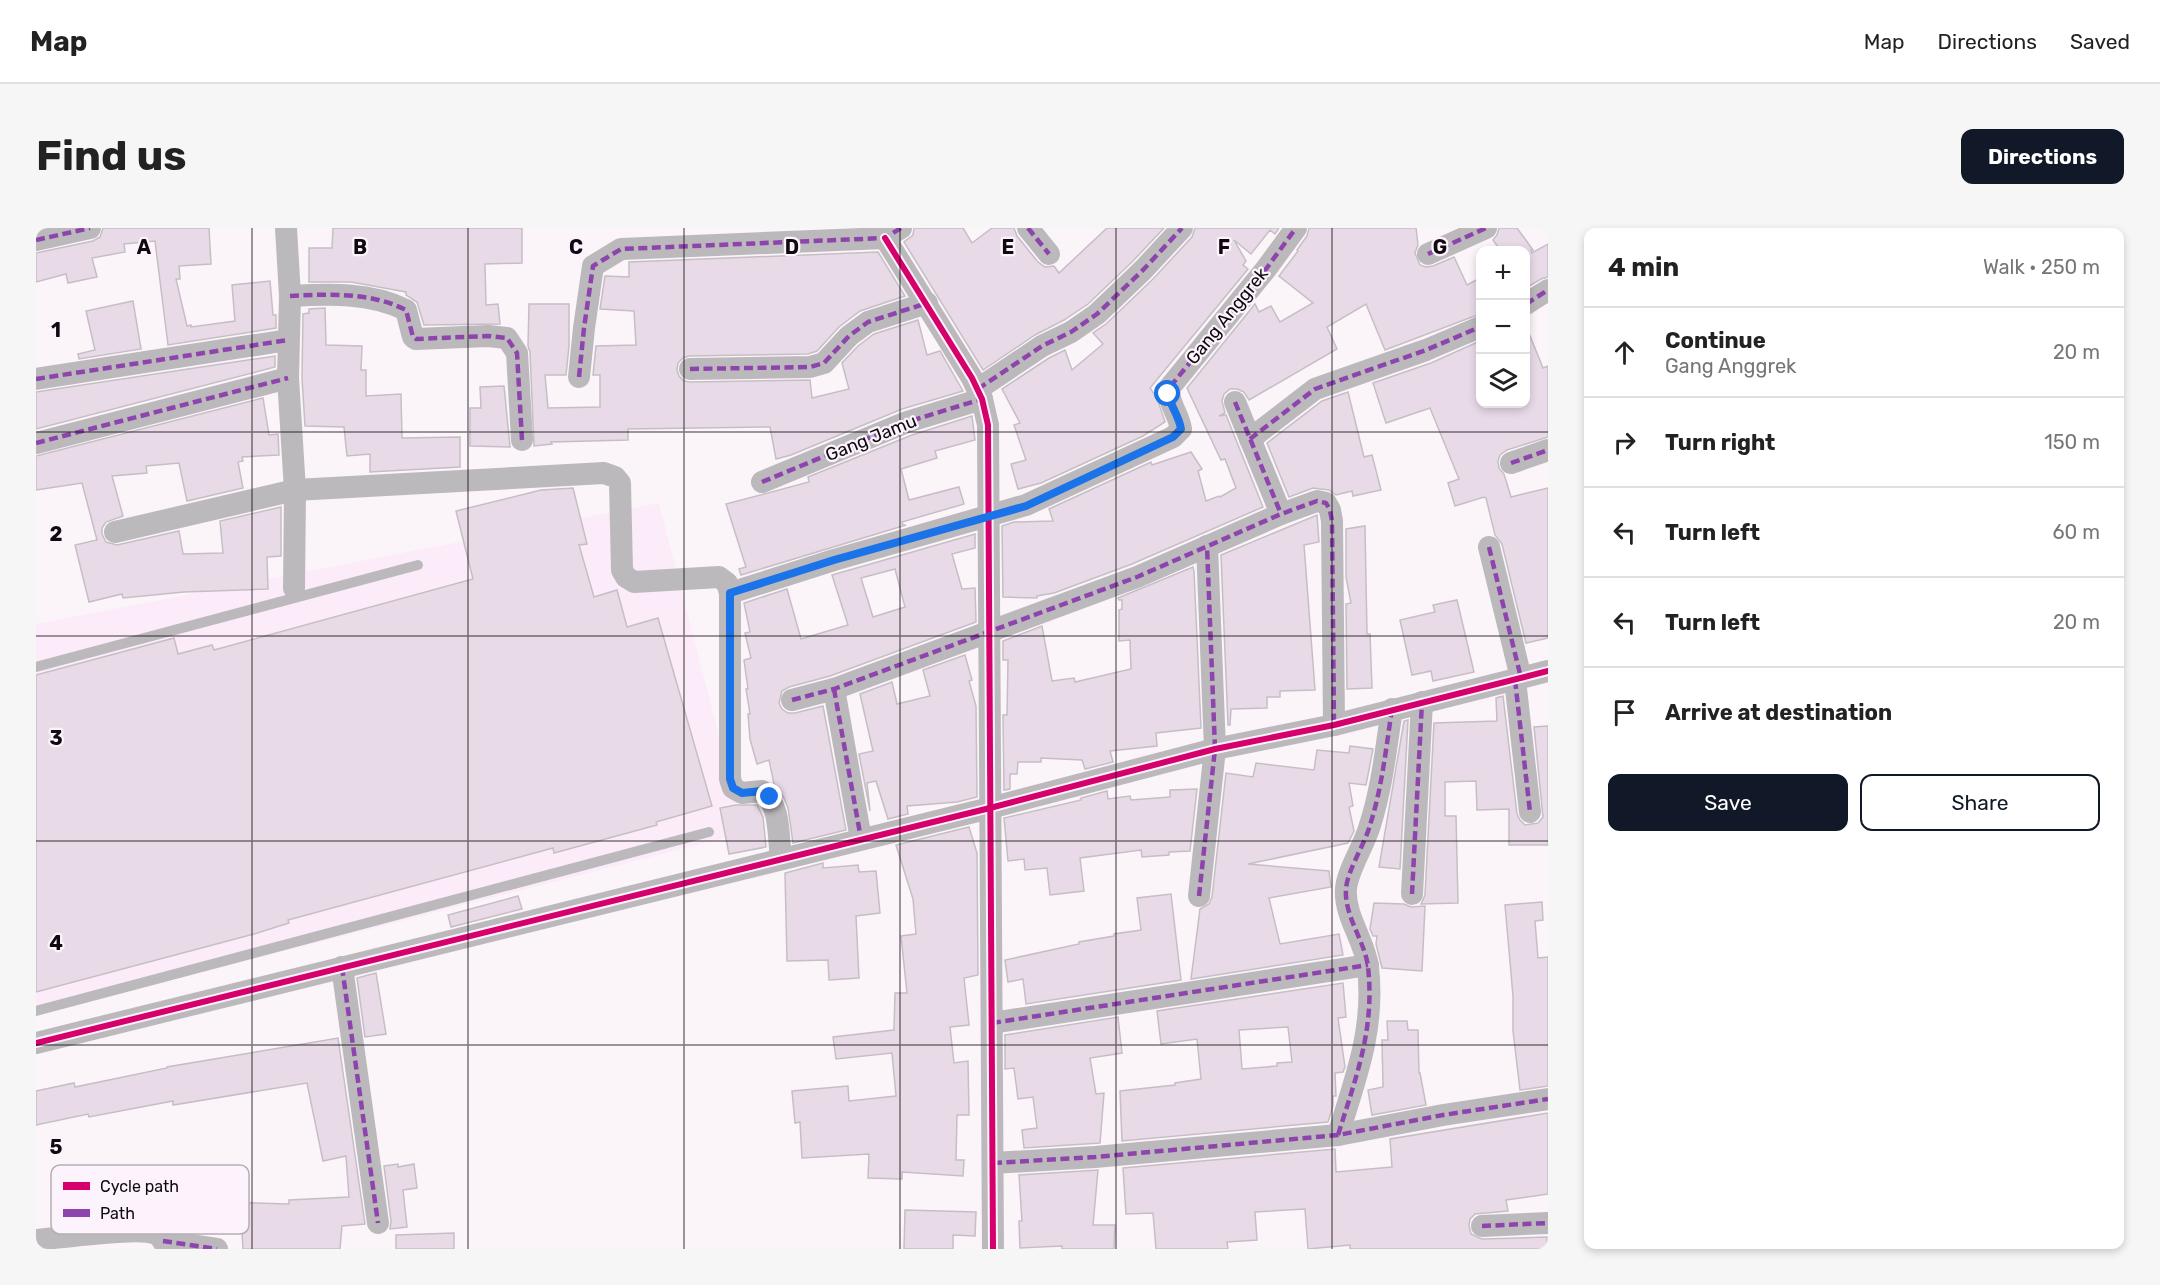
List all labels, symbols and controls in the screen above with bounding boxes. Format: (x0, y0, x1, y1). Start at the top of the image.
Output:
text: Map (30, 25, 87, 58)
text: Map (1864, 29, 1905, 54)
text: Directions (1938, 29, 2037, 54)
text: Saved (2070, 29, 2130, 54)
button: Directions (1961, 129, 2124, 184)
text: Find us (36, 131, 187, 181)
text: A (137, 235, 152, 259)
text: B (353, 235, 367, 259)
text: C (569, 235, 583, 259)
text: D (785, 235, 799, 259)
text: E (1002, 235, 1014, 259)
text: F (1218, 235, 1230, 259)
text: G (1433, 235, 1447, 259)
map controls (1476, 246, 1530, 408)
button: + (1476, 246, 1530, 300)
text: 4 min (1608, 252, 1679, 283)
text: Walk · 250 m (1983, 255, 2100, 279)
street label: Gang Anggrek (1181, 263, 1273, 369)
button: − (1476, 300, 1530, 354)
text: 1 (51, 318, 61, 342)
text: Continue (1665, 327, 1766, 354)
icon: ahead (1608, 336, 1641, 369)
text: 20 m (2053, 340, 2100, 364)
button: layers (1476, 354, 1530, 408)
text: Gang Anggrek (1665, 354, 1796, 378)
route start (1154, 380, 1180, 406)
street label: Gang Jamu (822, 410, 920, 466)
icon: right (1608, 426, 1641, 459)
text: Turn right (1665, 429, 1775, 456)
text: 150 m (2044, 430, 2100, 454)
icon: left (1608, 516, 1641, 549)
text: Turn left (1665, 519, 1760, 546)
text: 60 m (2053, 520, 2100, 544)
text: 2 (50, 522, 63, 546)
icon: left (1608, 606, 1641, 639)
text: Turn left (1665, 609, 1760, 636)
text: 20 m (2053, 610, 2100, 634)
icon: arrive (1608, 696, 1641, 729)
text: Arrive at destination (1665, 699, 1892, 726)
text: 3 (49, 726, 63, 750)
button: Save (1608, 774, 1848, 831)
button: Share (1860, 774, 2100, 831)
route end (756, 783, 782, 809)
text: 4 (49, 931, 63, 955)
text: 5 (50, 1135, 63, 1159)
legend (51, 1165, 249, 1234)
text: Cycle path (100, 1177, 179, 1196)
text: Path (100, 1204, 135, 1223)

